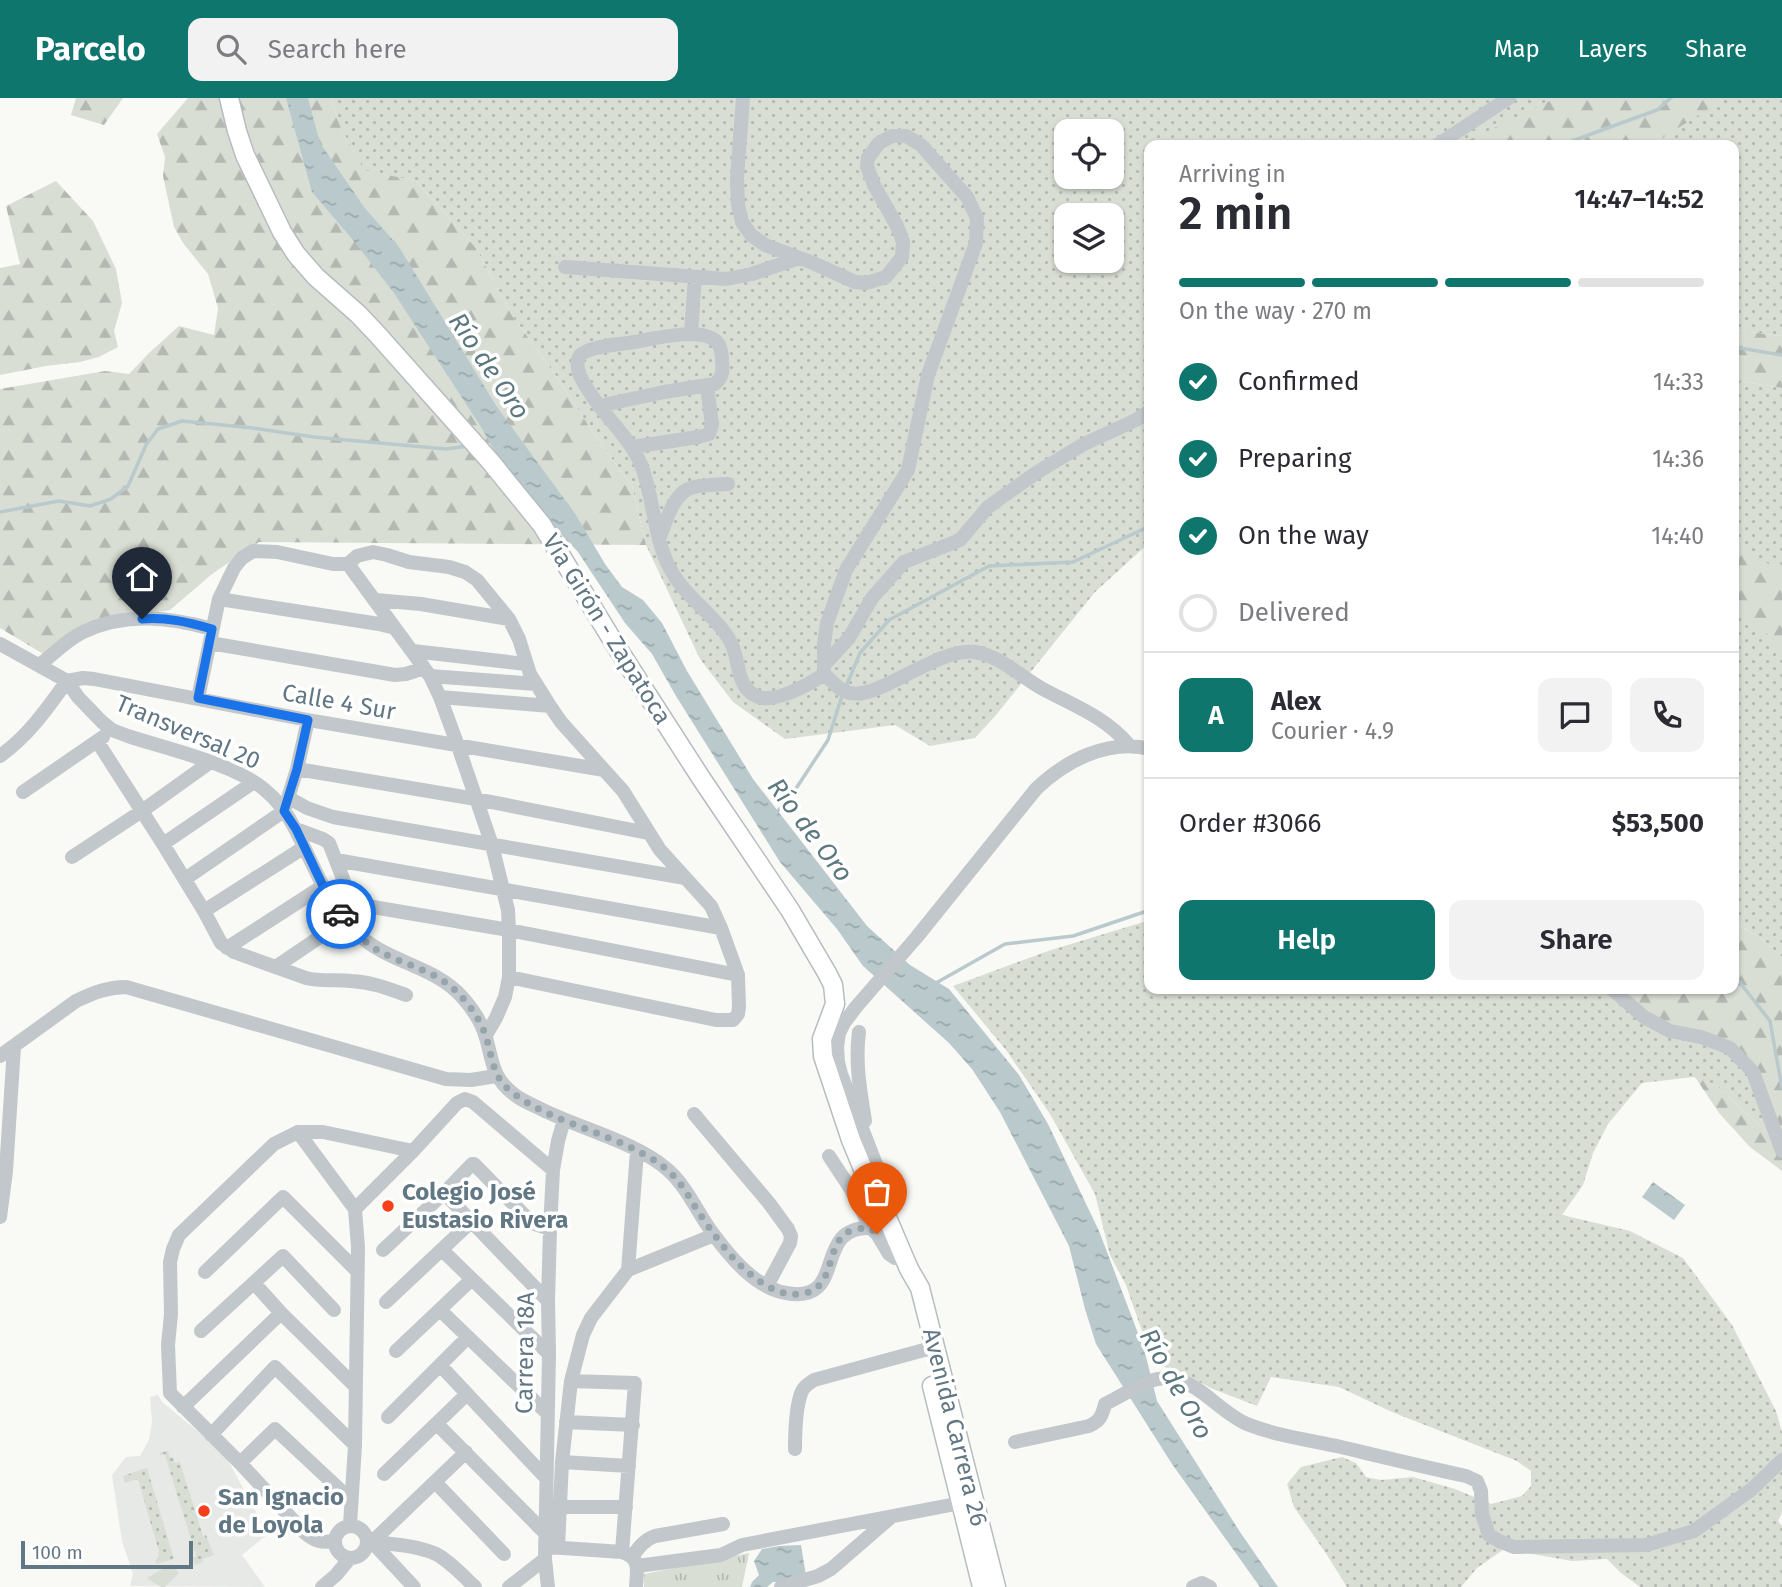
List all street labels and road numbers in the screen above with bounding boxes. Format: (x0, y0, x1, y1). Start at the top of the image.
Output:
street label: Vía Girón - Zapatoca (537, 528, 677, 730)
street label: Calle 4 Sur (280, 678, 399, 726)
street label: Transversal 20 (112, 689, 264, 775)
street label: Carrera 18A (510, 1291, 540, 1414)
street label: Avenida Carrera 26 (917, 1325, 993, 1529)

